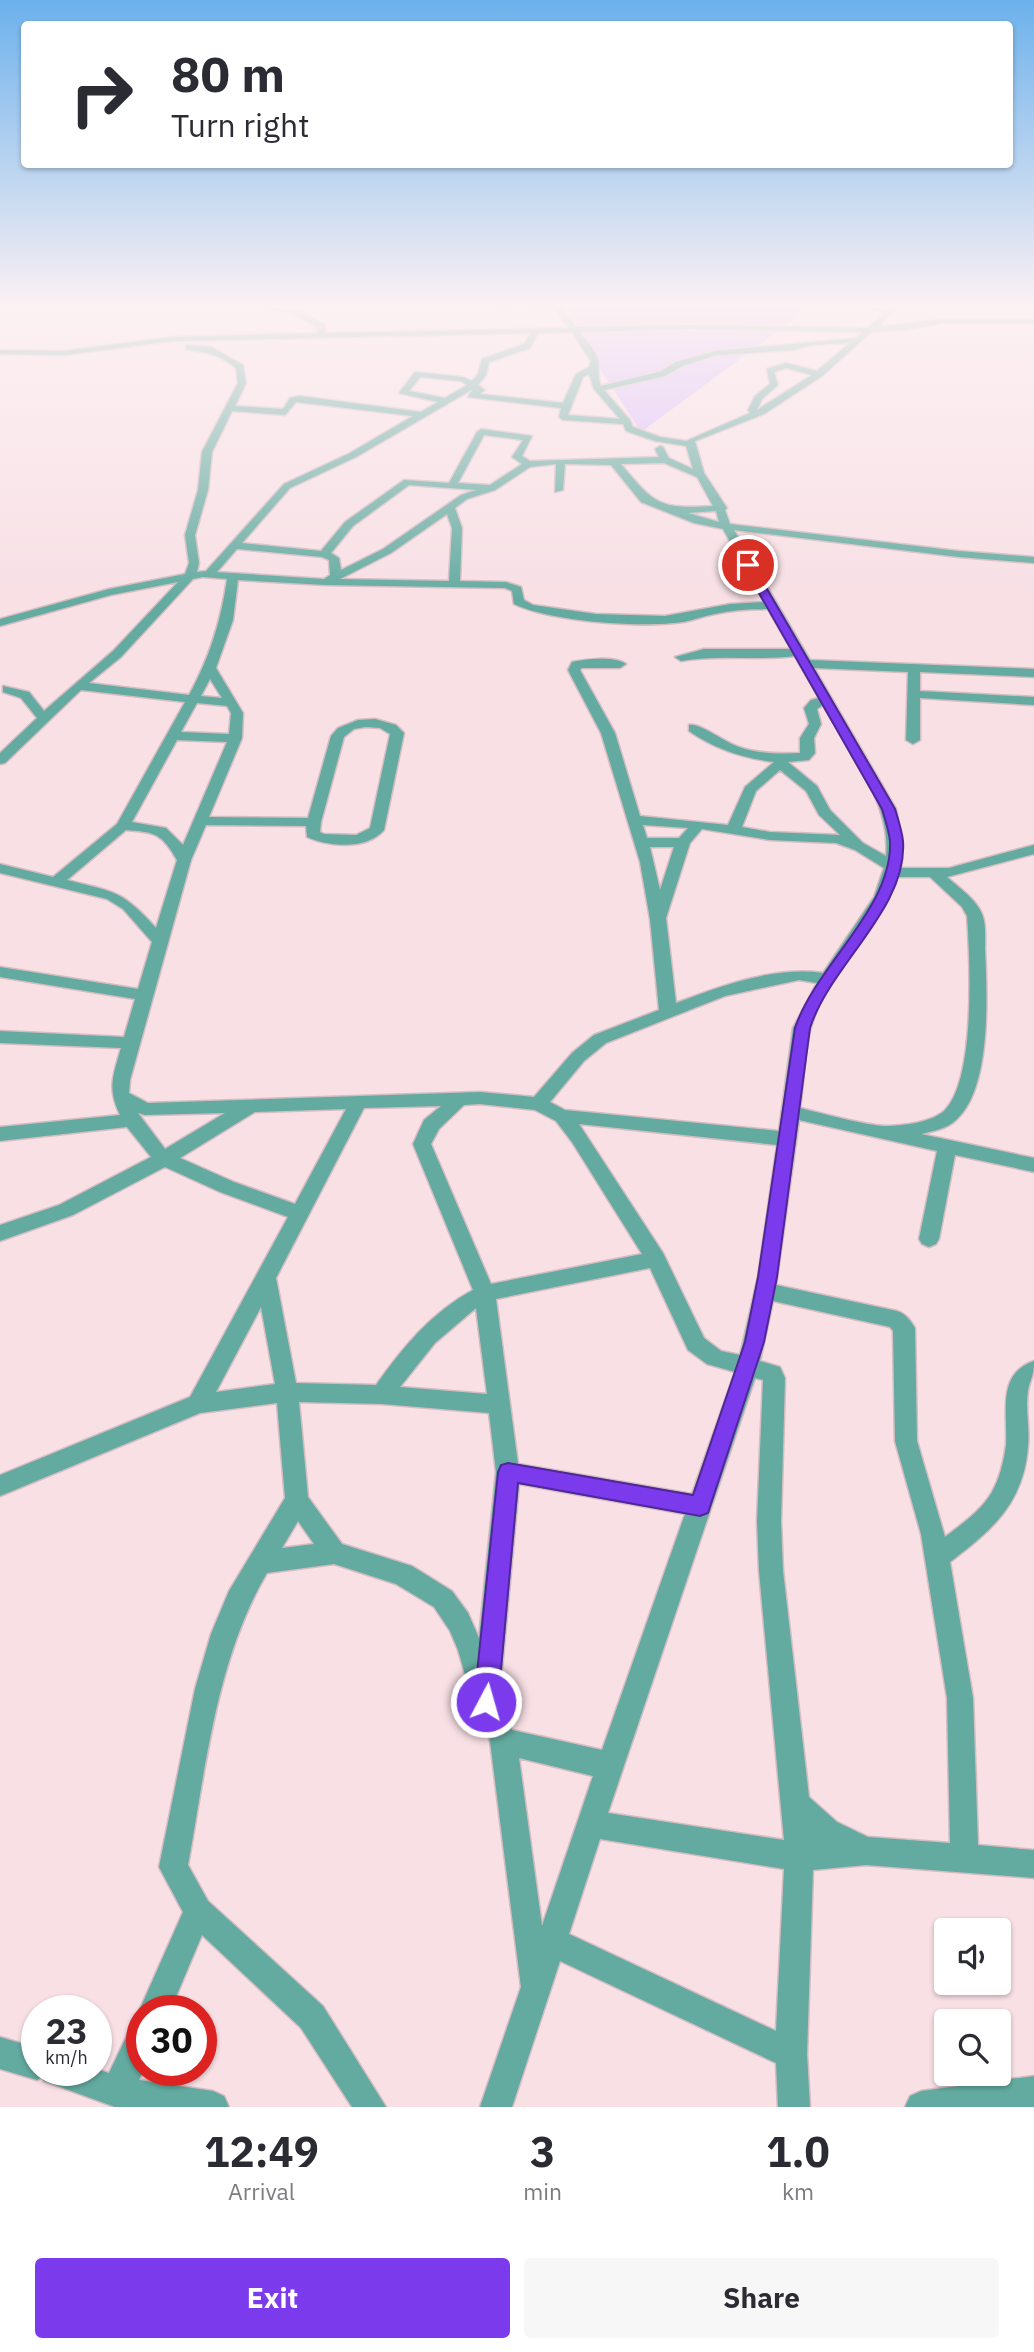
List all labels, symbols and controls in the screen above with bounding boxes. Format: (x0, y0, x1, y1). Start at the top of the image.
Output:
text: 80 m (171, 42, 285, 105)
icon: right (56, 49, 147, 140)
text: Turn right (171, 104, 309, 146)
pin (718, 535, 778, 595)
icon: arrive (729, 546, 767, 584)
position arrow (449, 1665, 523, 1739)
map controls (934, 1918, 1011, 2086)
button: sound (934, 1918, 1011, 1995)
speed limit sign: 30 (126, 1995, 217, 2086)
text: 23 (45, 2008, 88, 2054)
button: search (934, 2009, 1011, 2086)
text: km/h (45, 2046, 88, 2069)
text: 12:49 (204, 2124, 319, 2179)
text: 3 (530, 2124, 555, 2179)
text: 1.0 (766, 2124, 830, 2179)
text: Arrival (228, 2176, 295, 2206)
text: min (523, 2176, 562, 2206)
text: km (782, 2176, 814, 2206)
button: Exit (35, 2258, 510, 2338)
button: Share (524, 2258, 999, 2338)

